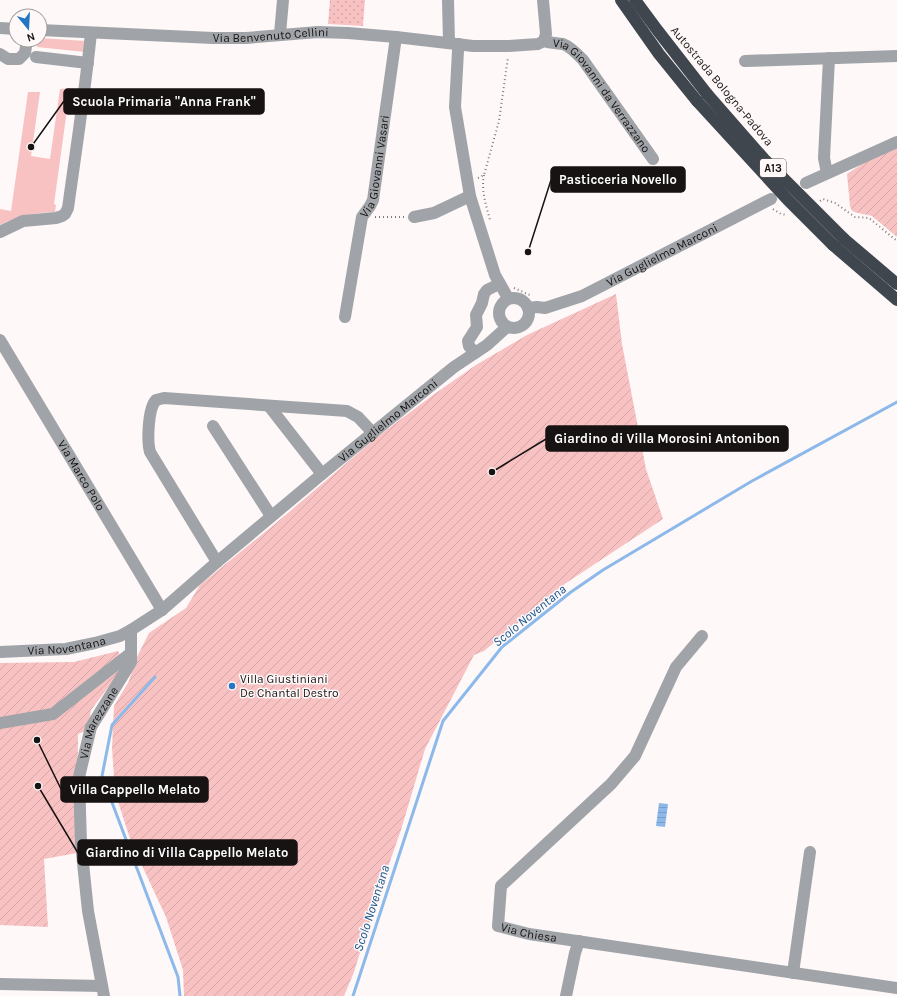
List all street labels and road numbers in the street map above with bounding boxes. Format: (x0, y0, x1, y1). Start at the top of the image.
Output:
street label: Autostrada Bologna-Padova (668, 23, 776, 149)
street label: Via Benvenuto Cellini (213, 25, 329, 45)
street label: Via Giovanni da Verrazzano (552, 36, 653, 155)
street label: Via Giovanni Vasari (357, 114, 392, 220)
road number: A13 (760, 159, 786, 177)
street label: Via Guglielmo Marconi (604, 220, 720, 289)
street label: Via Guglielmo Marconi (336, 376, 440, 465)
street label: Via Marco Polo (55, 438, 108, 513)
street label: Via Noventana (27, 633, 107, 658)
street label: Via Marezzane (77, 684, 121, 760)
street label: Via Chiesa (499, 920, 558, 945)

